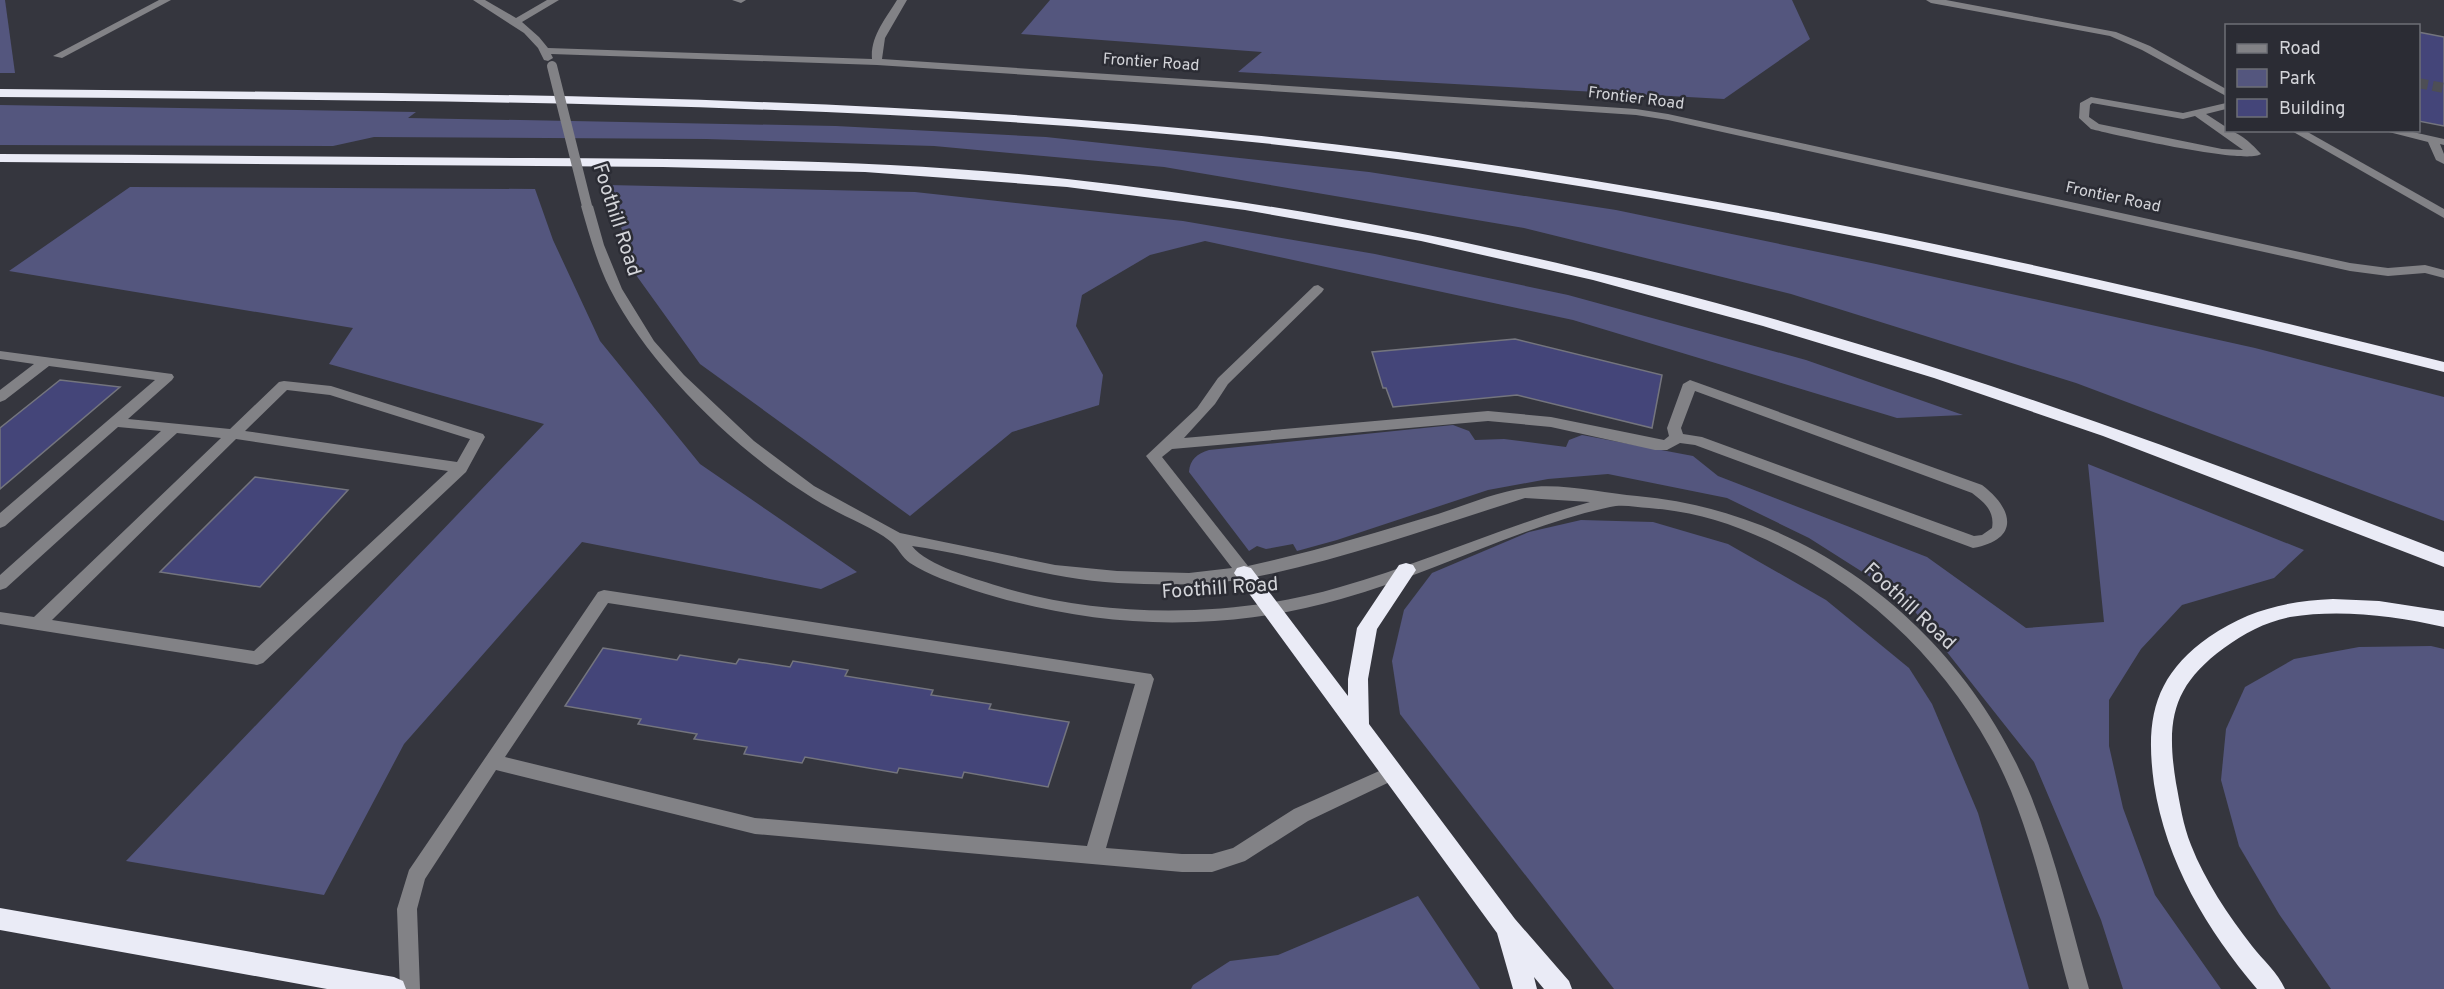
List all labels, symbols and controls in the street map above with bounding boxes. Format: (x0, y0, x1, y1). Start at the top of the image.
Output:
legend (2225, 24, 2420, 132)
text: Road (2279, 38, 2321, 61)
street label: Frontier Road (1102, 50, 1200, 76)
text: Park (2279, 68, 2316, 91)
street label: Frontier Road (1587, 83, 1685, 115)
text: Building (2279, 98, 2345, 121)
street label: Foothill Road (586, 160, 646, 280)
street label: Frontier Road (2064, 178, 2162, 218)
street label: Foothill Road (1857, 558, 1961, 656)
street label: Foothill Road (1161, 572, 1279, 606)

